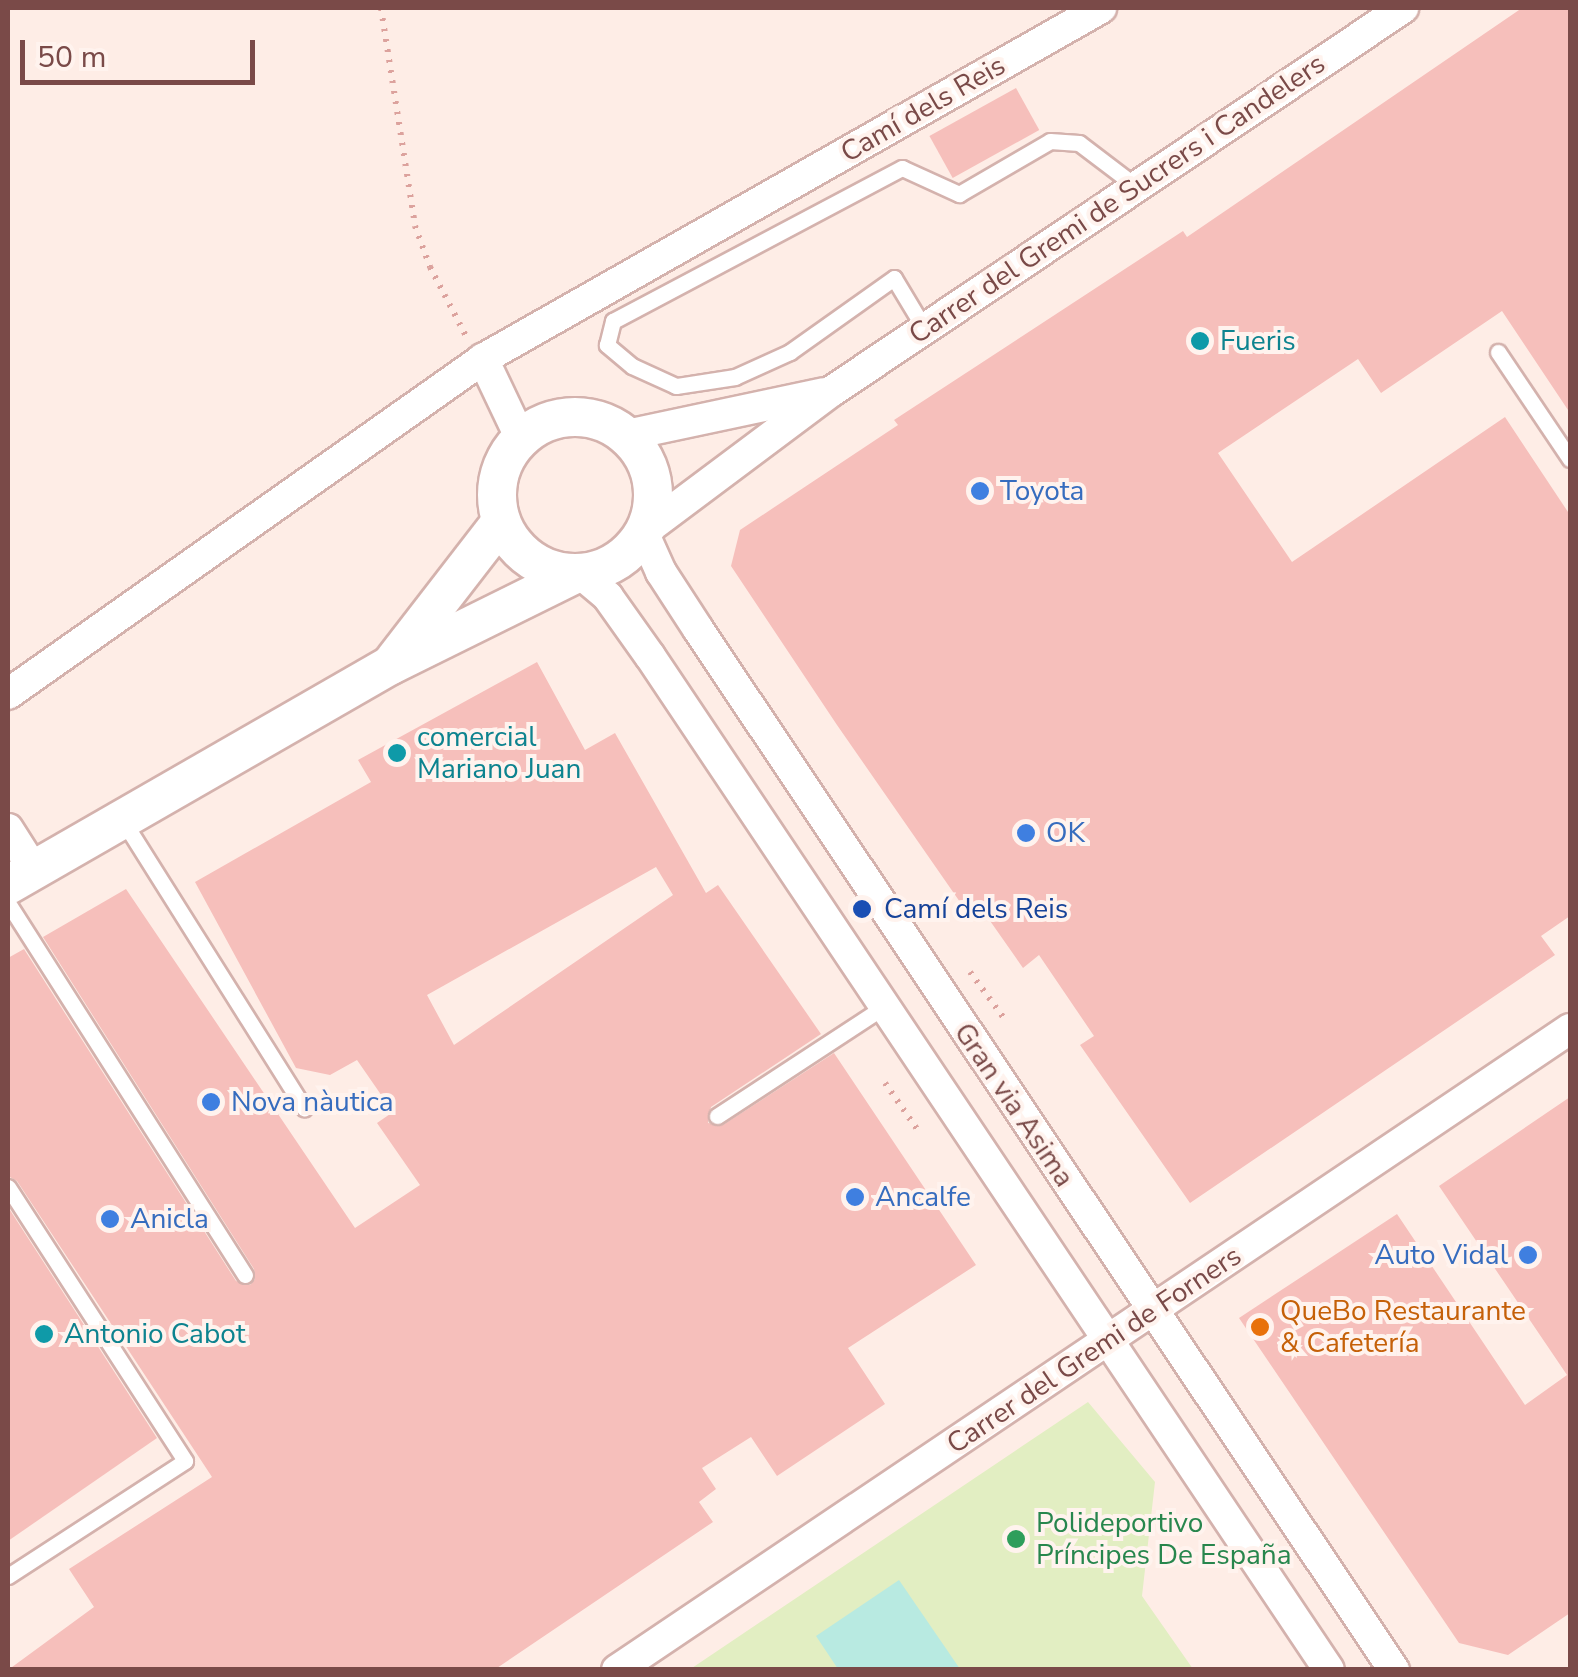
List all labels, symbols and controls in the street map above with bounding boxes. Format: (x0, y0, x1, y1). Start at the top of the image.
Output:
scale bar (25, 20, 260, 82)
text: 50 m (37, 37, 106, 78)
street label: Carrer del Gremi de Sucrers i Candelers (903, 47, 1331, 351)
street label: Camí dels Reis (835, 48, 1011, 170)
place label: Fueris (1220, 324, 1296, 358)
marker: Fueris (1189, 330, 1211, 352)
place label: Toyota (1000, 474, 1084, 508)
marker: Toyota (969, 480, 991, 502)
place label: comercial Mariano Juan (417, 720, 581, 786)
marker: comercial Mariano Juan (386, 742, 408, 764)
place label: OK (1046, 816, 1085, 850)
marker: OK (1015, 822, 1037, 844)
place label: Camí dels Reis (884, 892, 1068, 926)
marker: Camí dels Reis (849, 896, 875, 922)
street label: Gran via Asima (947, 1017, 1081, 1193)
place label: Nova nàutica (231, 1085, 394, 1119)
marker: Nova nàutica (200, 1091, 222, 1113)
place label: Ancalfe (875, 1180, 971, 1214)
marker: Ancalfe (844, 1186, 866, 1208)
place label: Anicla (130, 1202, 209, 1236)
marker: Anicla (99, 1208, 121, 1230)
place label: Auto Vidal (1374, 1238, 1508, 1272)
street label: Carrer del Gremi de Forners (941, 1239, 1247, 1461)
marker: Auto Vidal (1517, 1244, 1539, 1266)
place label: QueBo Restaurante & Cafetería (1280, 1294, 1526, 1360)
marker: QueBo Restaurante & Cafetería (1249, 1316, 1271, 1338)
place label: Antonio Cabot (64, 1317, 245, 1351)
marker: Antonio Cabot (33, 1323, 55, 1345)
place label: Polideportivo Príncipes De España (1036, 1506, 1292, 1572)
marker: Polideportivo Príncipes De España (1005, 1528, 1027, 1550)

